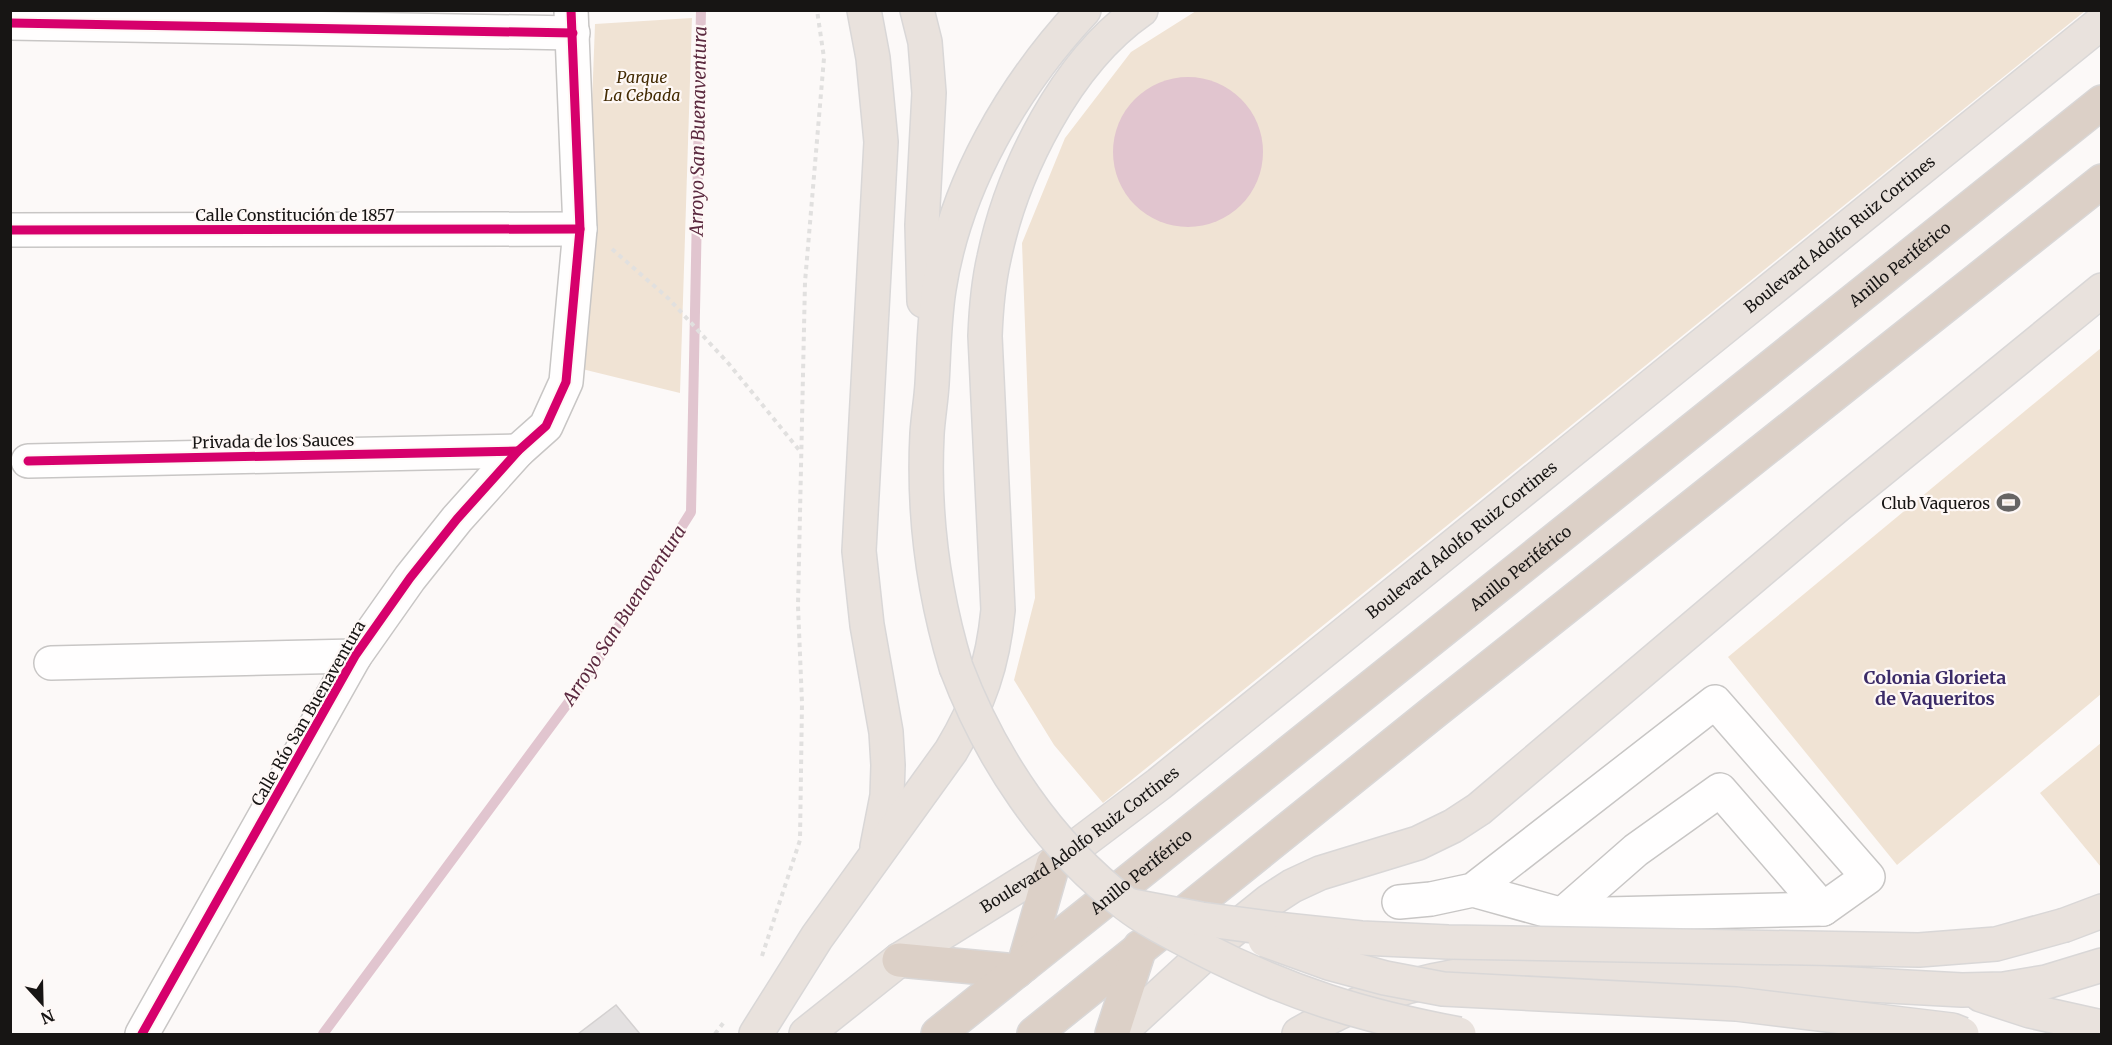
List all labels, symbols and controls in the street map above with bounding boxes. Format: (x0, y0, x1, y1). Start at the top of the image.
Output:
water label: Arroyo San Buenaventura (685, 26, 711, 238)
park label: Parque La Cebada (604, 67, 680, 105)
street label: Boulevard Adolfo Ruiz Cortines (1740, 151, 1939, 317)
street label: Calle Constitución de 1857 (195, 205, 395, 225)
street label: Anillo Periférico (1844, 217, 1955, 311)
street label: Privada de los Sauces (192, 430, 355, 452)
street label: Boulevard Adolfo Ruiz Cortines (1362, 456, 1561, 623)
sports icon: Club Vaqueros (1995, 490, 2021, 516)
place label: Club Vaqueros (1881, 493, 1990, 513)
water label: Arroyo San Buenaventura (556, 521, 691, 711)
street label: Anillo Periférico (1465, 521, 1575, 615)
street label: Calle Río San Buenaventura (247, 616, 370, 809)
district label: Colonia Glorieta de Vaqueritos (1864, 666, 2006, 710)
street label: Boulevard Adolfo Ruiz Cortines (976, 762, 1183, 917)
street label: Anillo Periférico (1085, 825, 1196, 919)
north arrow (12, 973, 72, 1033)
text: N (38, 1005, 57, 1029)

